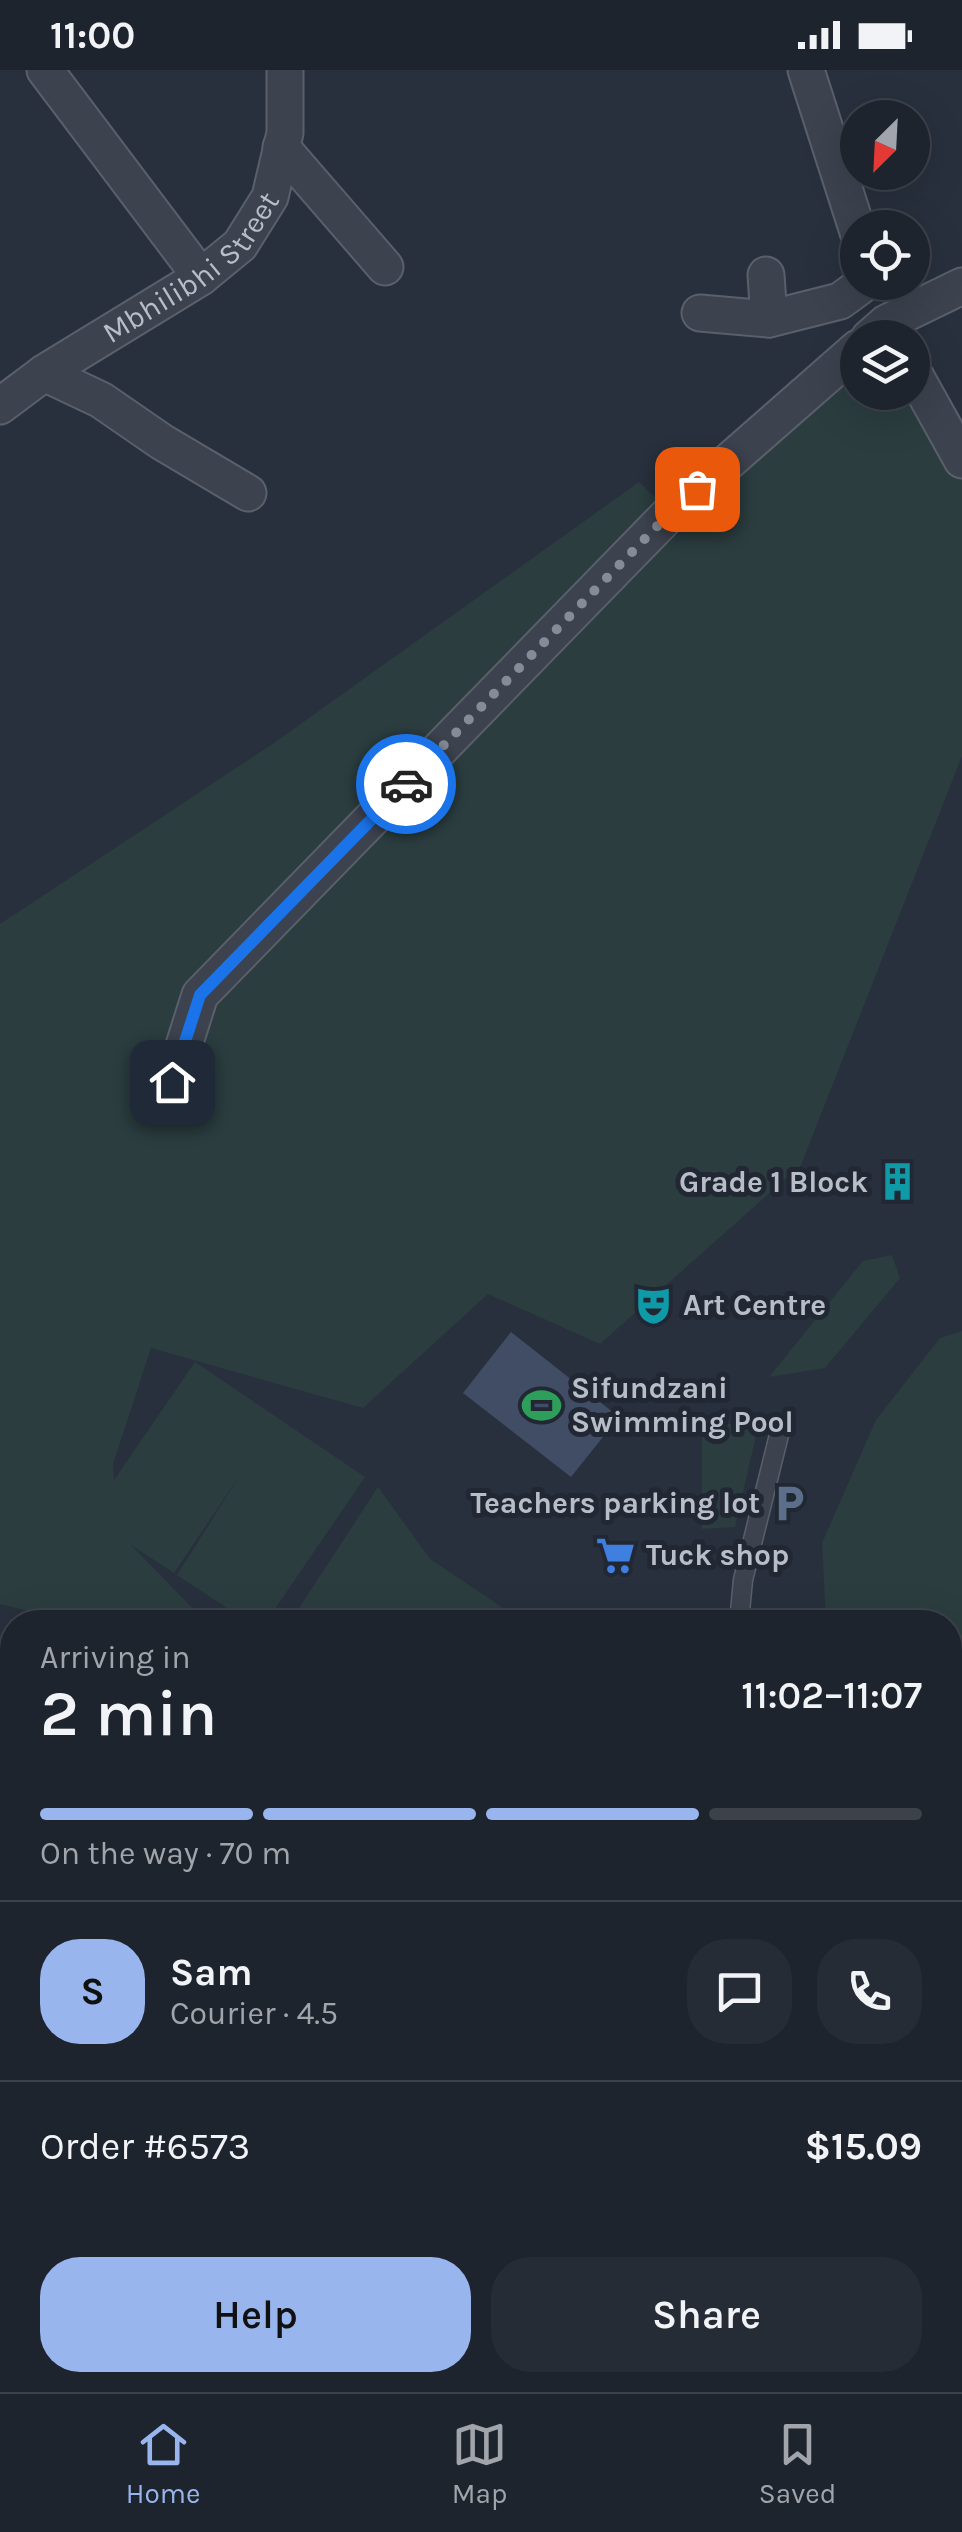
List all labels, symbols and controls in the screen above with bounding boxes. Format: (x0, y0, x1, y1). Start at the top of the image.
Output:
text: 11:00 (50, 13, 135, 58)
north arrow (840, 100, 930, 190)
map controls (840, 100, 930, 410)
street label: Mbhilibhi Street (96, 185, 287, 351)
button: locate (840, 210, 930, 300)
button: layers (840, 320, 930, 410)
pin (655, 447, 740, 532)
icon: bag (670, 462, 725, 517)
courier (356, 734, 456, 834)
icon: car (379, 757, 434, 812)
pin (130, 1040, 215, 1125)
icon: home (145, 1055, 200, 1110)
building icon: Grade 1 Block (877, 1161, 919, 1203)
place label: Grade 1 Block (679, 1164, 868, 1200)
theatre icon: Art Centre (632, 1284, 674, 1326)
place label: Art Centre (683, 1287, 826, 1323)
place label: Sifundzani Swimming Pool (571, 1370, 794, 1440)
sports icon: Sifundzani Swimming Pool (520, 1384, 562, 1426)
parking icon: Teachers parking lot (769, 1482, 811, 1524)
place label: Teachers parking lot (471, 1485, 760, 1521)
supermarket icon: Tuck shop (595, 1534, 637, 1576)
place label: Tuck shop (646, 1537, 789, 1573)
text: Arriving in (40, 1639, 191, 1676)
text: 11:02–11:07 (741, 1673, 922, 1718)
text: 2 min (40, 1675, 217, 1751)
text: On the way · 70 m (40, 1835, 291, 1872)
button: chat (687, 1939, 792, 2044)
button: phone (817, 1939, 922, 2044)
text: Sam (170, 1950, 253, 1995)
text: S (80, 1969, 105, 2014)
text: Courier · 4.5 (170, 1995, 338, 2032)
text: Order #6573 (40, 2124, 250, 2169)
text: $15.09 (805, 2124, 922, 2169)
button: Help (40, 2257, 471, 2372)
button: Share (491, 2257, 922, 2372)
tab: Home (126, 2417, 200, 2510)
tab: Map (452, 2417, 507, 2510)
tab: Saved (759, 2417, 836, 2510)

